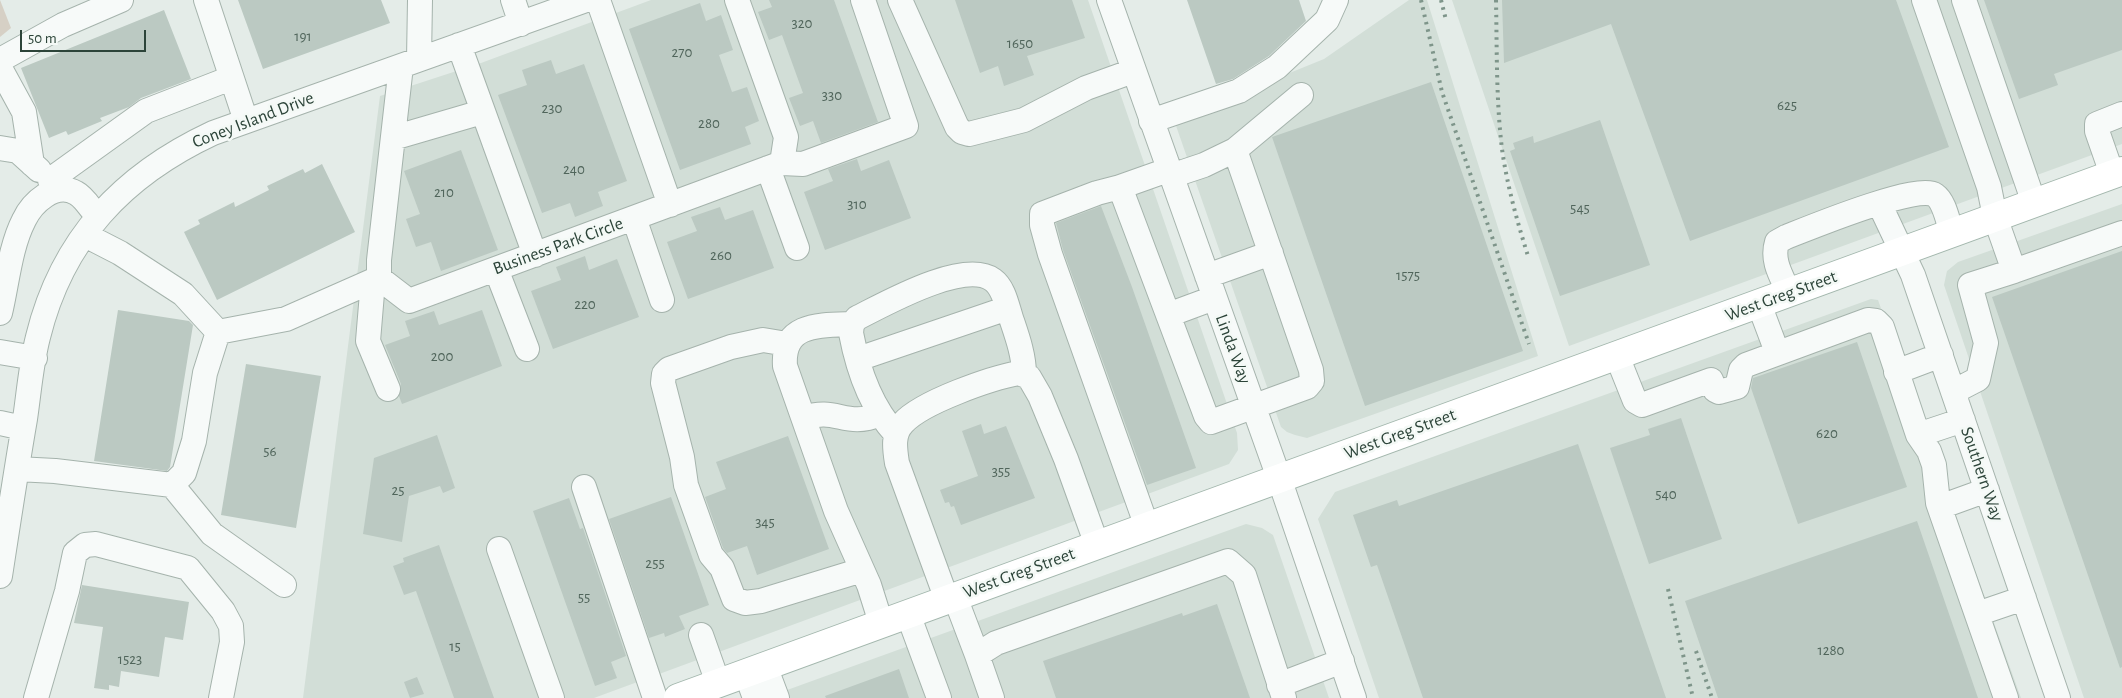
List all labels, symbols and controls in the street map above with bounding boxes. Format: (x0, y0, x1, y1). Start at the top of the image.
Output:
house number: 320 (792, 14, 812, 32)
scale bar (22, 20, 149, 52)
house number: 191 (294, 27, 312, 45)
text: 50 m (28, 31, 57, 46)
house number: 1650 (1007, 34, 1033, 52)
house number: 270 (672, 43, 692, 61)
house number: 330 (822, 86, 842, 104)
street label: Coney Island Drive (189, 87, 317, 153)
house number: 625 (1777, 96, 1797, 114)
house number: 230 (542, 99, 562, 117)
house number: 280 (698, 114, 720, 132)
house number: 240 (563, 160, 585, 178)
house number: 210 (434, 183, 454, 201)
house number: 310 (847, 195, 867, 213)
house number: 545 (1570, 199, 1590, 217)
street label: Business Park Circle (490, 212, 626, 280)
house number: 260 (710, 246, 732, 264)
house number: 1575 (1396, 266, 1420, 284)
street label: West Greg Street (1722, 266, 1840, 326)
house number: 220 (574, 295, 596, 313)
street label: Linda Way (1210, 311, 1256, 387)
house number: 200 (431, 347, 453, 365)
street label: West Greg Street (1341, 404, 1459, 464)
house number: 620 (1816, 424, 1838, 442)
street label: Southern Way (1956, 424, 2008, 524)
house number: 56 (263, 442, 277, 460)
house number: 355 (992, 462, 1010, 480)
house number: 25 (391, 481, 405, 499)
house number: 540 (1655, 485, 1677, 503)
house number: 345 (755, 513, 775, 531)
street label: West Greg Street (960, 543, 1078, 603)
house number: 255 (645, 554, 665, 572)
house number: 55 (578, 588, 590, 606)
house number: 15 (449, 637, 461, 655)
house number: 1280 (1817, 641, 1845, 659)
house number: 1523 (118, 650, 142, 668)

